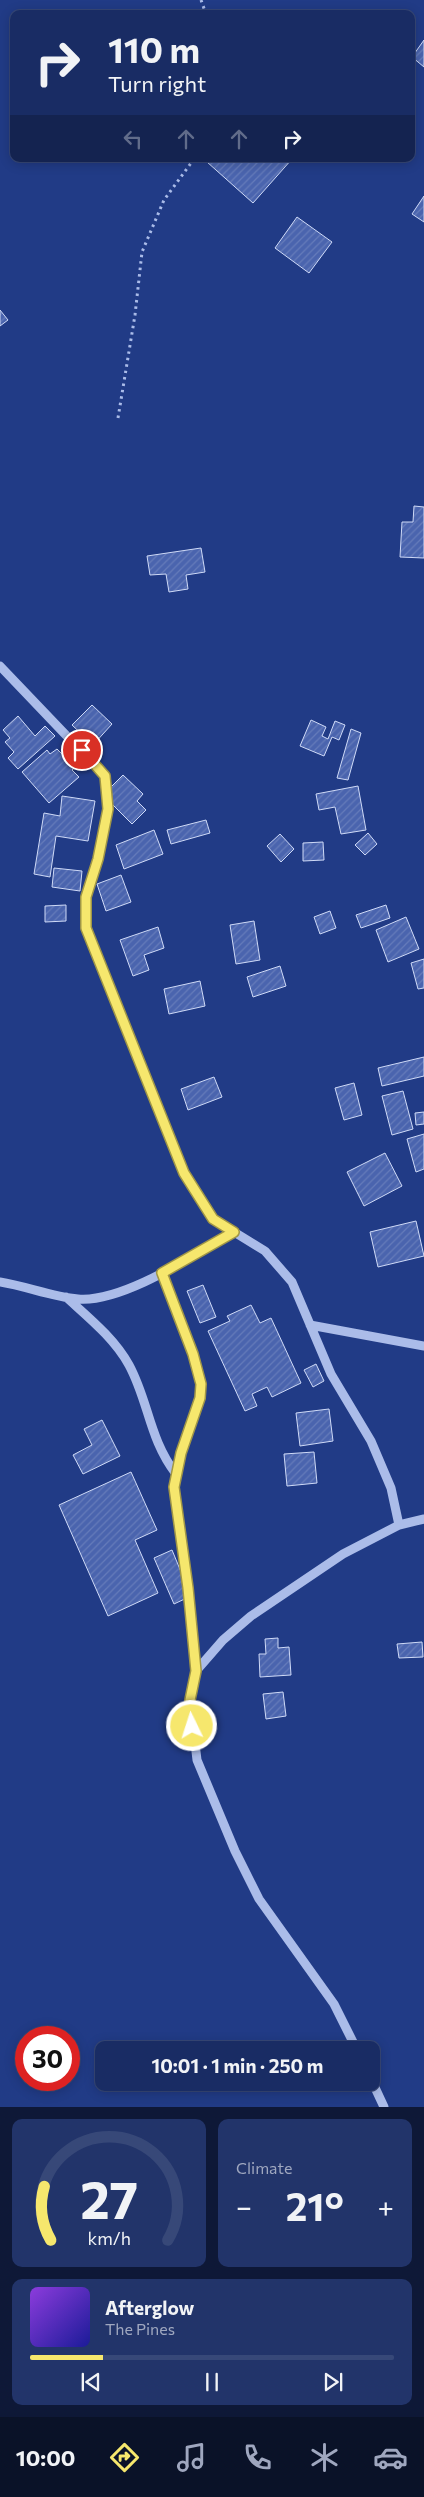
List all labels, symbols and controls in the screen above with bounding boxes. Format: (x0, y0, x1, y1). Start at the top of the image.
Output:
text: 110 m (108, 27, 200, 70)
icon: right (25, 30, 90, 95)
text: Turn right (108, 70, 206, 97)
icon: left (119, 125, 147, 153)
icon: ahead (172, 125, 200, 153)
icon: ahead (225, 125, 253, 153)
icon: right (278, 125, 306, 153)
pin (61, 729, 103, 771)
icon: arrive (68, 736, 96, 764)
position arrow (165, 1699, 217, 1751)
speed limit sign: 30 (15, 2026, 80, 2091)
text: 10:01 · 1 min · 250 m (152, 2054, 323, 2077)
text: Climate (236, 2158, 292, 2177)
text: 27 (80, 2166, 138, 2230)
text: 21° (286, 2182, 344, 2229)
text: − (236, 2189, 252, 2223)
text: + (378, 2189, 394, 2223)
text: km/h (87, 2227, 131, 2249)
text: Afterglow (105, 2296, 194, 2319)
text: The Pines (105, 2319, 175, 2338)
icon: previous (77, 2368, 105, 2396)
icon: pause (198, 2368, 226, 2396)
icon: next (319, 2368, 347, 2396)
icon: directions (107, 2440, 142, 2475)
icon: music (174, 2440, 209, 2475)
icon: phone (240, 2440, 275, 2475)
icon: climate (307, 2440, 342, 2475)
icon: car (373, 2440, 408, 2475)
text: 10:00 (16, 2444, 75, 2471)

